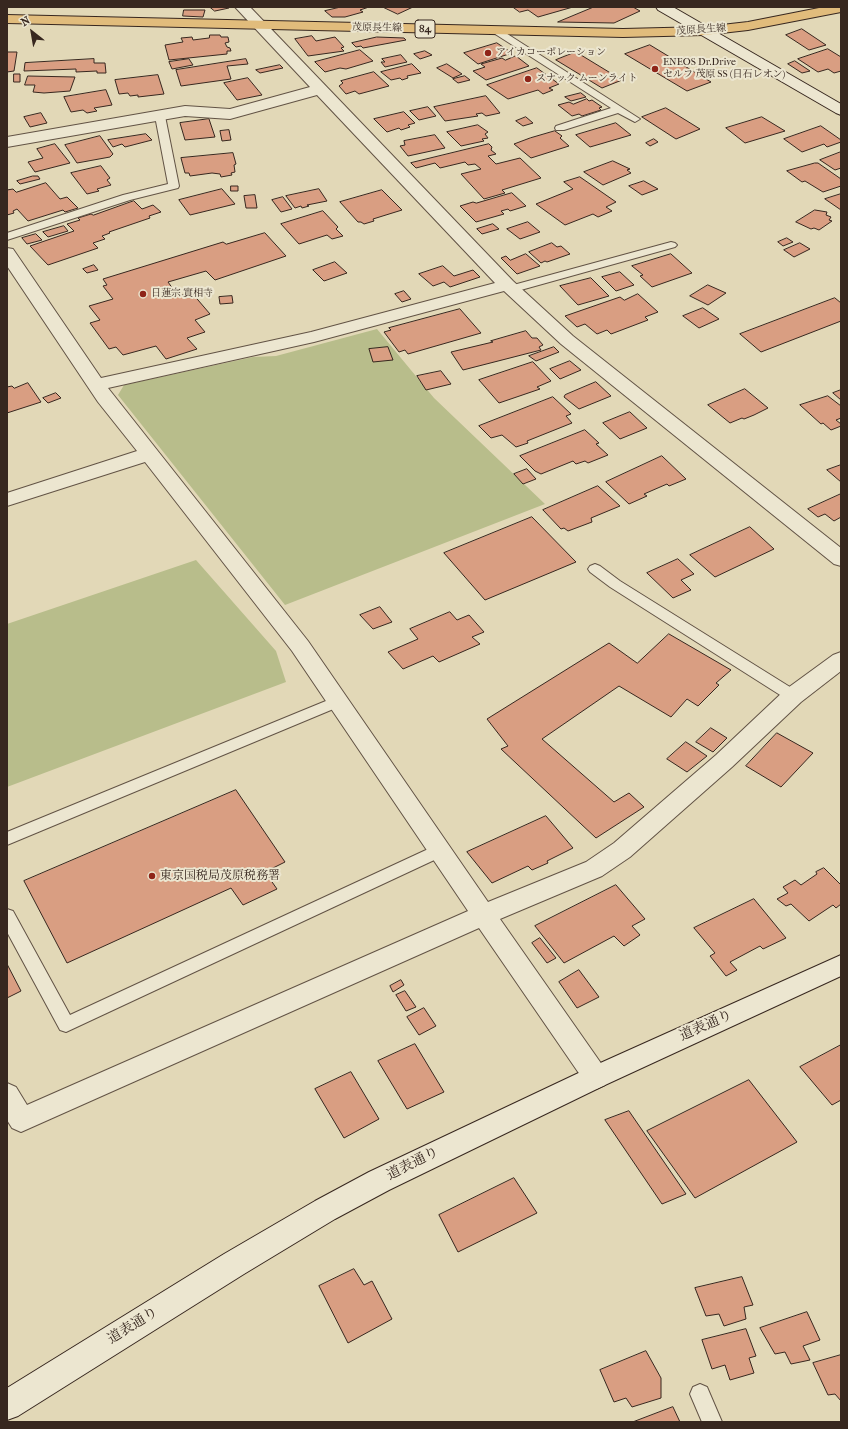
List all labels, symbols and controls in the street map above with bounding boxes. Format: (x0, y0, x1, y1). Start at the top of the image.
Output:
north arrow (12, 12, 52, 52)
text: N (19, 14, 32, 29)
road number: 84 (415, 20, 435, 38)
street label: 茂原長生線 (352, 22, 402, 34)
street label: 茂原長生線 (676, 22, 726, 38)
place label: アイカコーポレーション (496, 47, 606, 59)
marker: アイカコーポレーション (483, 48, 493, 58)
place label: ENEOS Dr.Drive セルフ 茂原 SS (日石レオン) (663, 57, 785, 80)
marker: ENEOS Dr.Drive セルフ 茂原 SS (日石レオン) (650, 64, 660, 74)
place label: スナック ムーンライト (536, 73, 638, 85)
marker: スナック ムーンライト (523, 74, 533, 84)
place label: 日蓮宗 實相寺 (151, 288, 213, 300)
marker: 日蓮宗 實相寺 (138, 289, 148, 299)
place label: 東京国税局茂原税務署 (160, 869, 280, 883)
marker: 東京国税局茂原税務署 (147, 871, 157, 881)
street label: 道表通り (677, 1007, 735, 1045)
street label: 道表通り (384, 1144, 442, 1184)
street label: 道表通り (105, 1304, 161, 1348)

